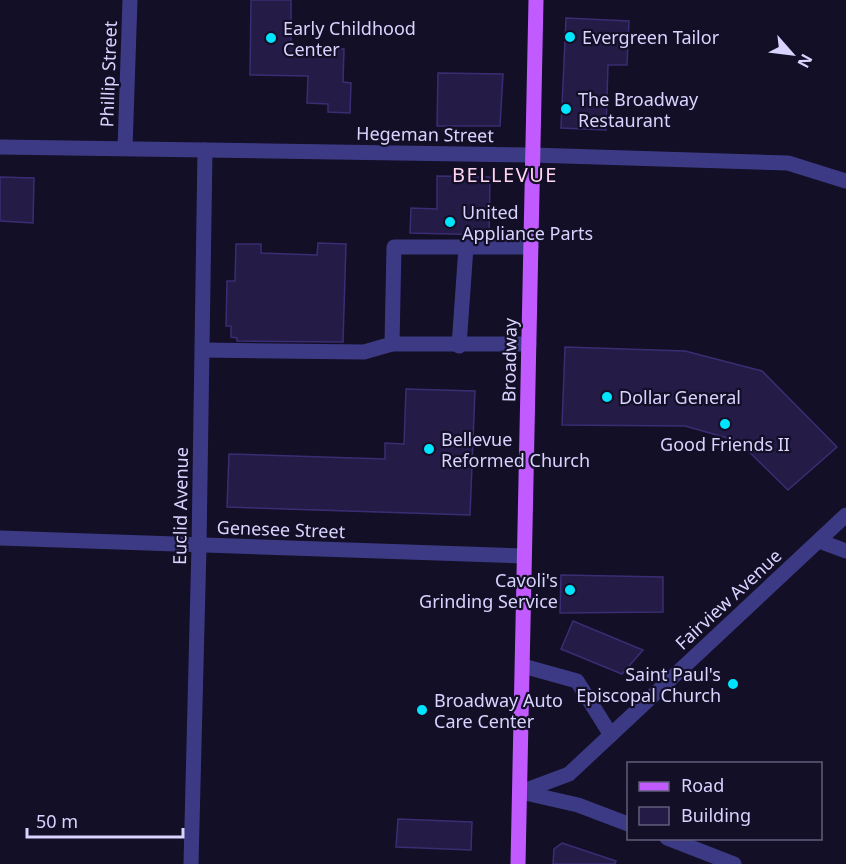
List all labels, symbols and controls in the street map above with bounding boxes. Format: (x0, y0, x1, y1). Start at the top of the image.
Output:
place label: Early Childhood Center (283, 16, 416, 61)
street label: Phillip Street (94, 20, 122, 128)
north arrow (762, 24, 822, 84)
place label: Evergreen Tailor (582, 25, 720, 49)
marker: Evergreen Tailor (563, 30, 577, 44)
marker: Early Childhood Center (264, 31, 278, 45)
text: N (792, 50, 818, 72)
place label: The Broadway Restaurant (578, 87, 699, 132)
marker: The Broadway Restaurant (559, 102, 573, 116)
street label: Hegeman Street (356, 121, 495, 147)
district label: BELLEVUE (452, 161, 558, 188)
place label: United Appliance Parts (462, 200, 593, 245)
marker: United Appliance Parts (443, 215, 457, 229)
street label: Broadway (496, 317, 522, 402)
place label: Dollar General (619, 385, 741, 409)
marker: Dollar General (600, 390, 614, 404)
marker: Good Friends II (718, 417, 732, 431)
place label: Bellevue Reformed Church (441, 427, 590, 472)
place label: Good Friends II (660, 432, 790, 456)
marker: Bellevue Reformed Church (422, 442, 436, 456)
street label: Euclid Avenue (167, 447, 193, 565)
street label: Genesee Street (216, 515, 346, 543)
street label: Fairview Avenue (670, 543, 786, 655)
place label: Cavoli's Grinding Service (419, 568, 558, 613)
marker: Cavoli's Grinding Service (563, 583, 577, 597)
place label: Saint Paul's Episcopal Church (576, 662, 721, 707)
marker: Saint Paul's Episcopal Church (726, 677, 740, 691)
place label: Broadway Auto Care Center (434, 688, 563, 733)
marker: Broadway Auto Care Center (415, 703, 429, 717)
legend (627, 762, 822, 840)
text: Road (681, 773, 724, 797)
scale bar (27, 801, 183, 839)
text: Building (681, 803, 751, 827)
text: 50 m (36, 809, 78, 833)

